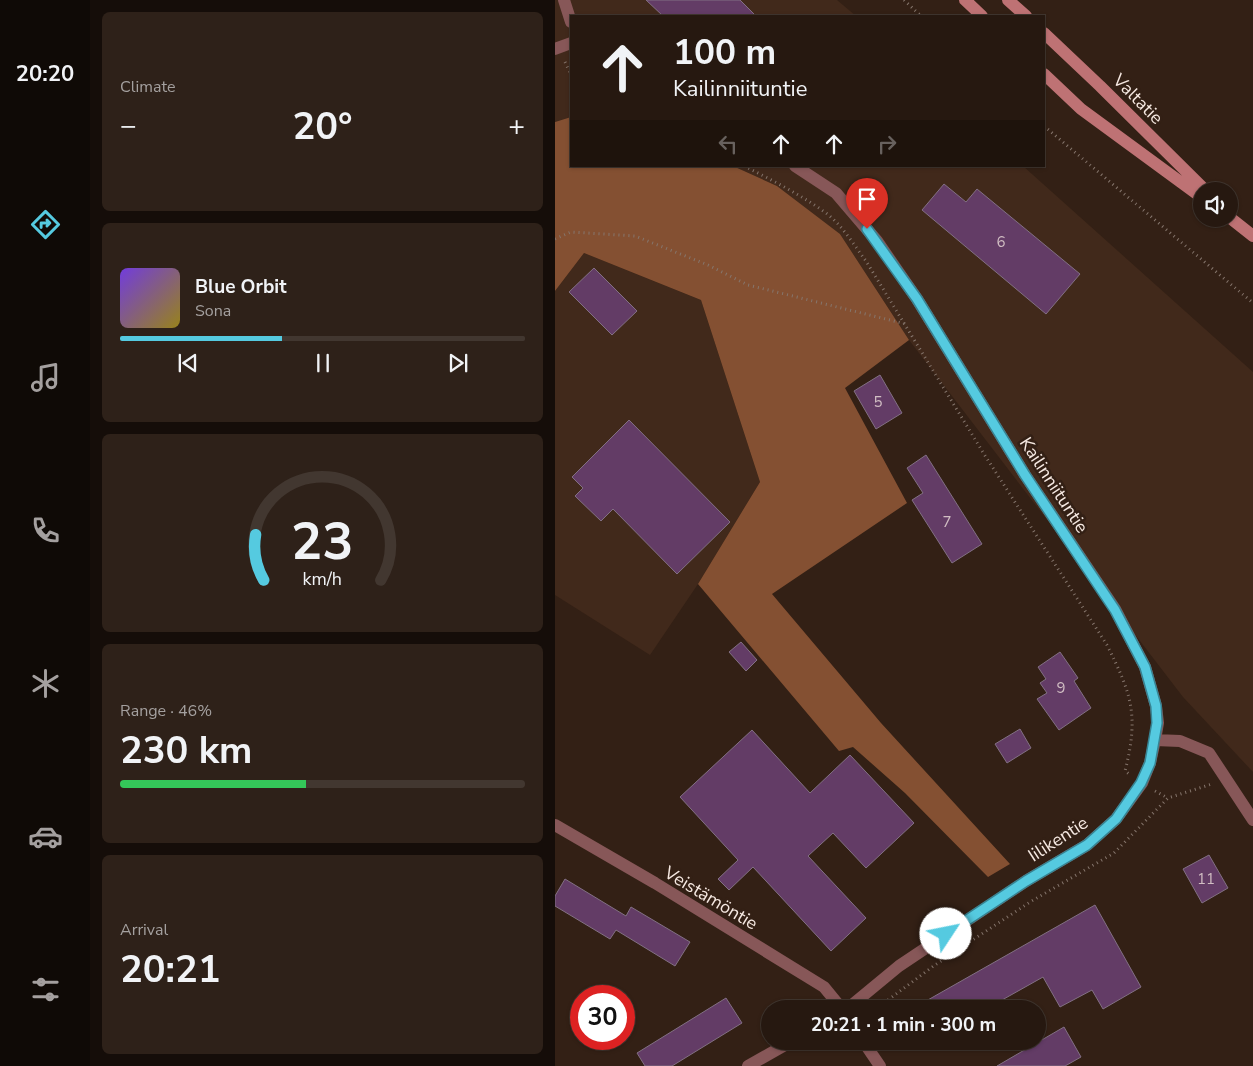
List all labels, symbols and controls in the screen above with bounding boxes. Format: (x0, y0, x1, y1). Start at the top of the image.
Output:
text: 100 m (673, 29, 776, 76)
icon: ahead (590, 35, 655, 100)
text: 20:20 (16, 59, 74, 89)
street label: Valtatie (1107, 68, 1168, 129)
text: Kailinniituntie (673, 74, 807, 104)
text: Climate (120, 76, 175, 98)
text: 20° (292, 101, 353, 152)
text: − (120, 107, 137, 145)
text: + (508, 107, 525, 145)
icon: left (714, 130, 742, 158)
icon: ahead (767, 130, 795, 158)
icon: ahead (820, 130, 848, 158)
icon: right (873, 130, 901, 158)
pin (846, 178, 888, 229)
map controls (1193, 182, 1238, 227)
button: sound (1193, 182, 1238, 227)
icon: arrive (853, 185, 881, 213)
icon: directions (28, 207, 63, 242)
house number: 6 (996, 232, 1006, 252)
text: Blue Orbit (195, 274, 286, 300)
text: Sona (195, 300, 231, 322)
icon: previous (174, 349, 202, 377)
icon: pause (309, 349, 337, 377)
icon: next (444, 349, 472, 377)
icon: music (28, 360, 63, 395)
house number: 5 (873, 392, 883, 412)
street label: Kailinniituntie (1014, 432, 1094, 538)
text: 23 (291, 506, 354, 577)
house number: 7 (942, 512, 952, 532)
icon: phone (28, 513, 63, 548)
text: km/h (303, 567, 342, 591)
icon: climate (28, 666, 63, 701)
house number: 9 (1056, 678, 1066, 698)
text: Range · 46% (120, 700, 212, 722)
text: 230 km (120, 725, 252, 776)
street label: Iilikentie (1023, 811, 1093, 867)
icon: car (28, 819, 63, 854)
street label: Veistämöntie (659, 860, 762, 935)
house number: 11 (1197, 869, 1215, 889)
position arrow (919, 907, 971, 959)
text: Arrival (120, 919, 168, 941)
text: 20:21 (120, 944, 221, 995)
icon: filters (28, 972, 63, 1007)
speed limit sign: 30 (570, 985, 635, 1050)
text: 20:21 · 1 min · 300 m (811, 1012, 996, 1038)

